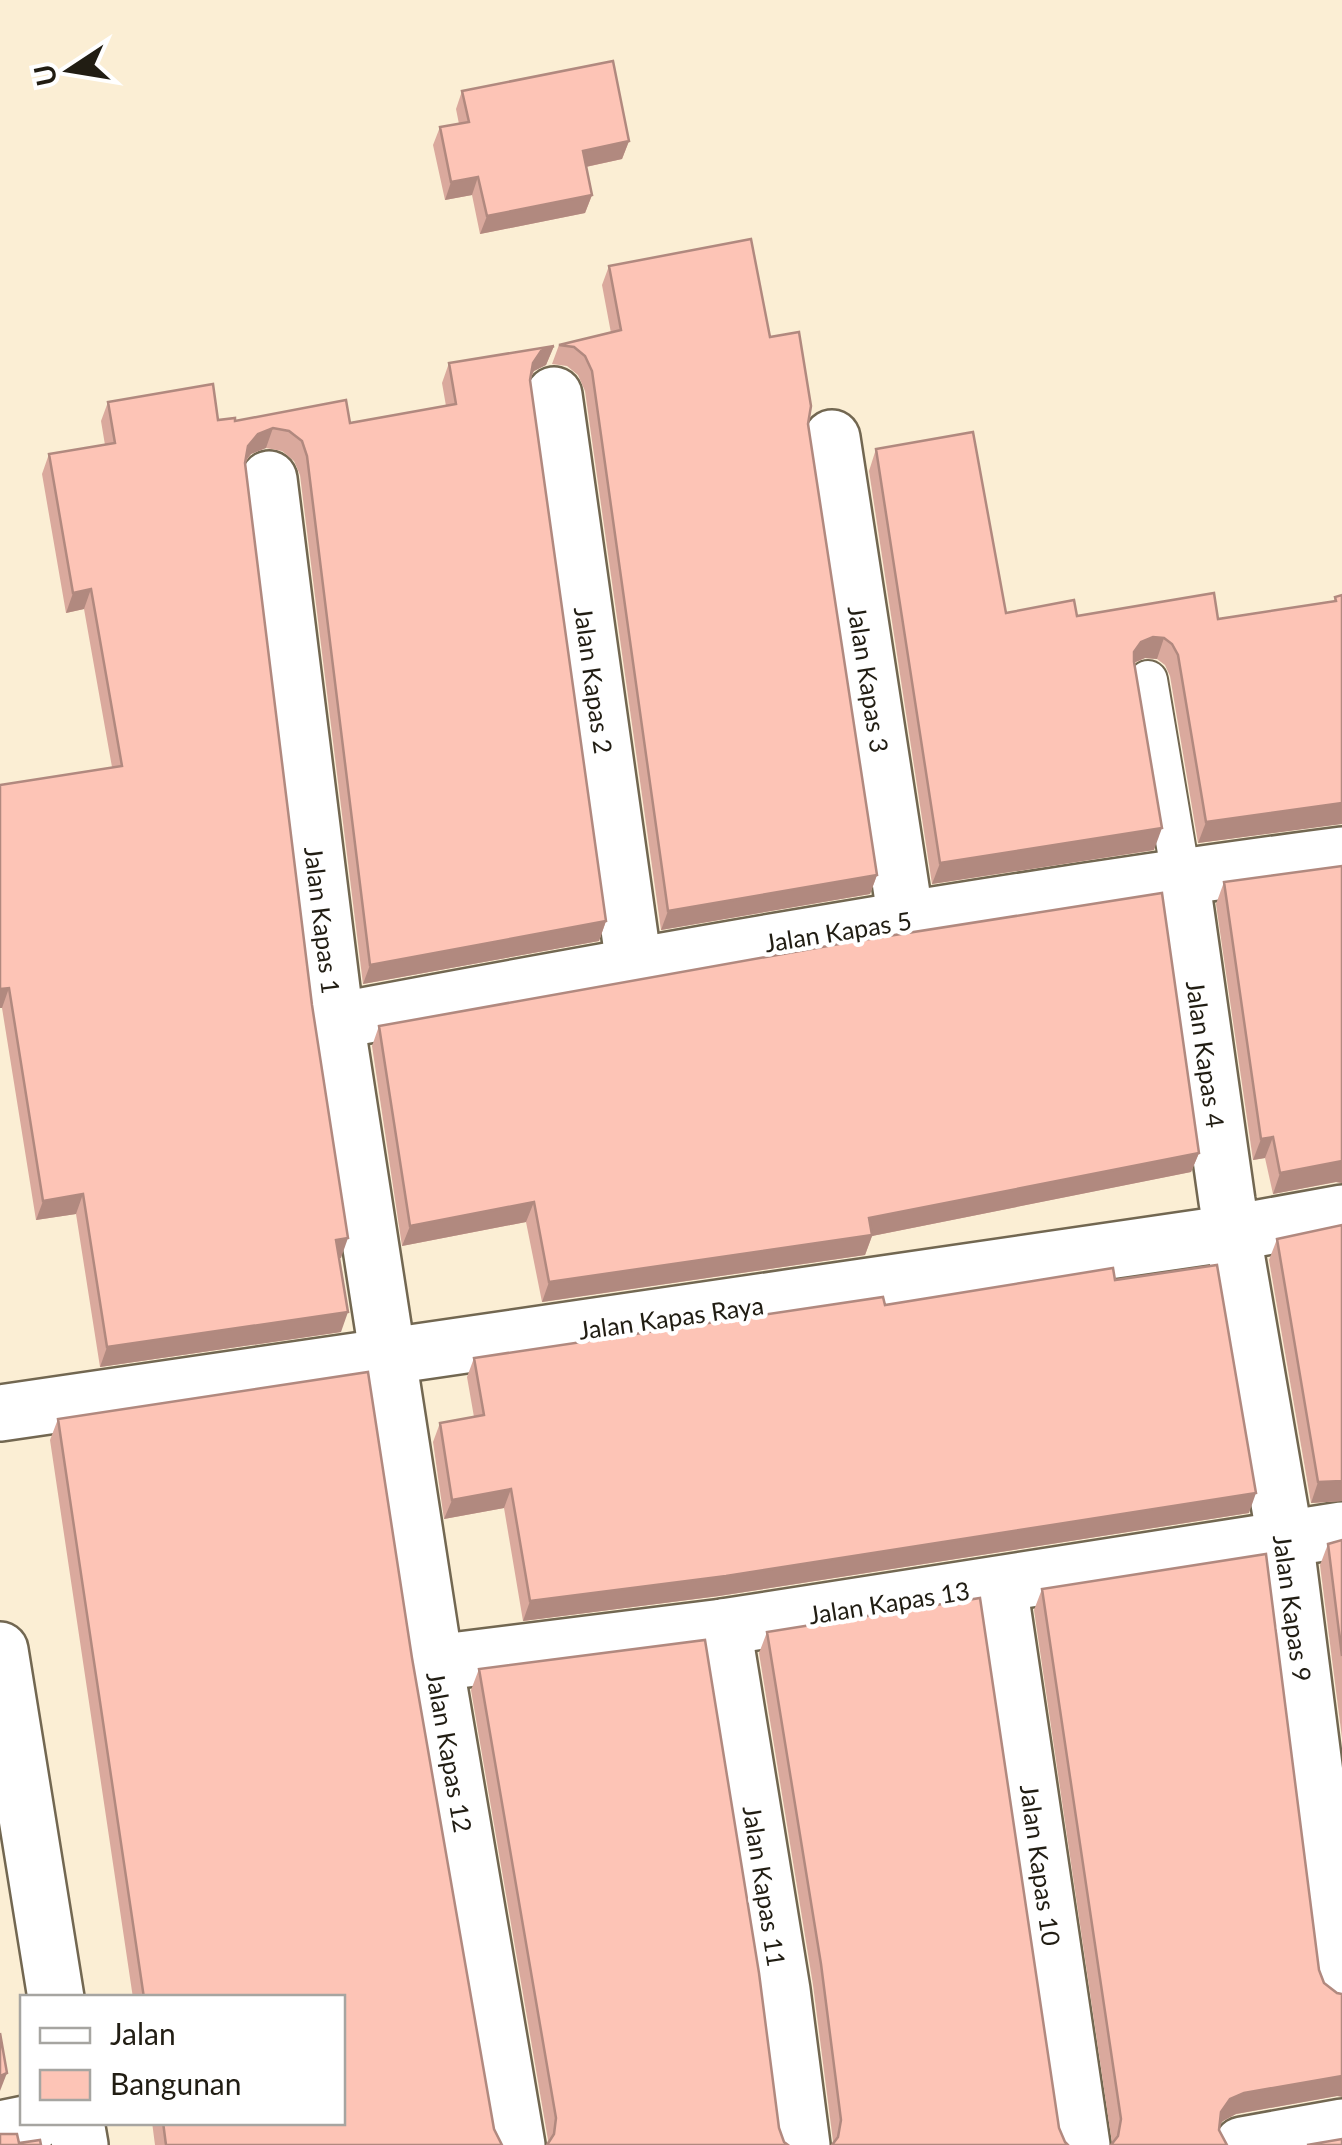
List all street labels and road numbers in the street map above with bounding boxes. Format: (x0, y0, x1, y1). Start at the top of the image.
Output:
street label: Jalan Kapas 3 (843, 603, 895, 755)
street label: Jalan Kapas 2 (569, 605, 619, 755)
street label: Jalan Kapas 1 (299, 845, 347, 995)
street label: Jalan Kapas 5 (762, 905, 914, 957)
street label: Jalan Kapas 4 (1181, 979, 1231, 1129)
street label: Jalan Kapas Raya (577, 1289, 765, 1345)
street label: Jalan Kapas 9 (1268, 1533, 1318, 1683)
street label: Jalan Kapas 13 (806, 1574, 972, 1630)
street label: Jalan Kapas 12 (421, 1669, 479, 1835)
street label: Jalan Kapas 10 (1015, 1782, 1067, 1948)
street label: Jalan Kapas 11 (737, 1803, 793, 1969)

